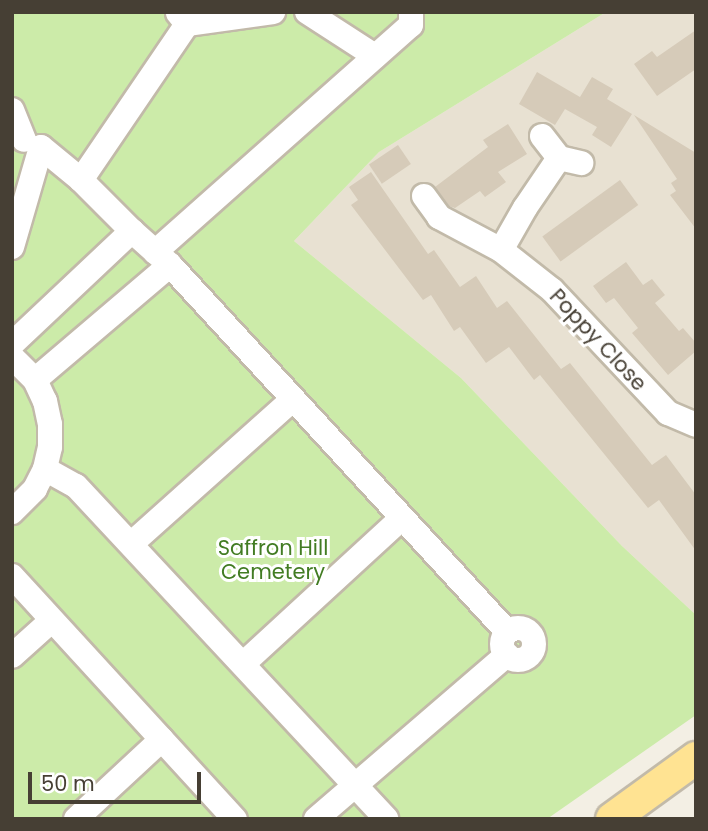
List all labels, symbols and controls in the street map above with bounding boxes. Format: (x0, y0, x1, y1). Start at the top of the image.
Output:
street label: Poppy Close (544, 284, 652, 396)
park label: Saffron Hill Cemetery (218, 535, 328, 585)
scale bar (32, 758, 205, 802)
text: 50 m (41, 769, 95, 798)

